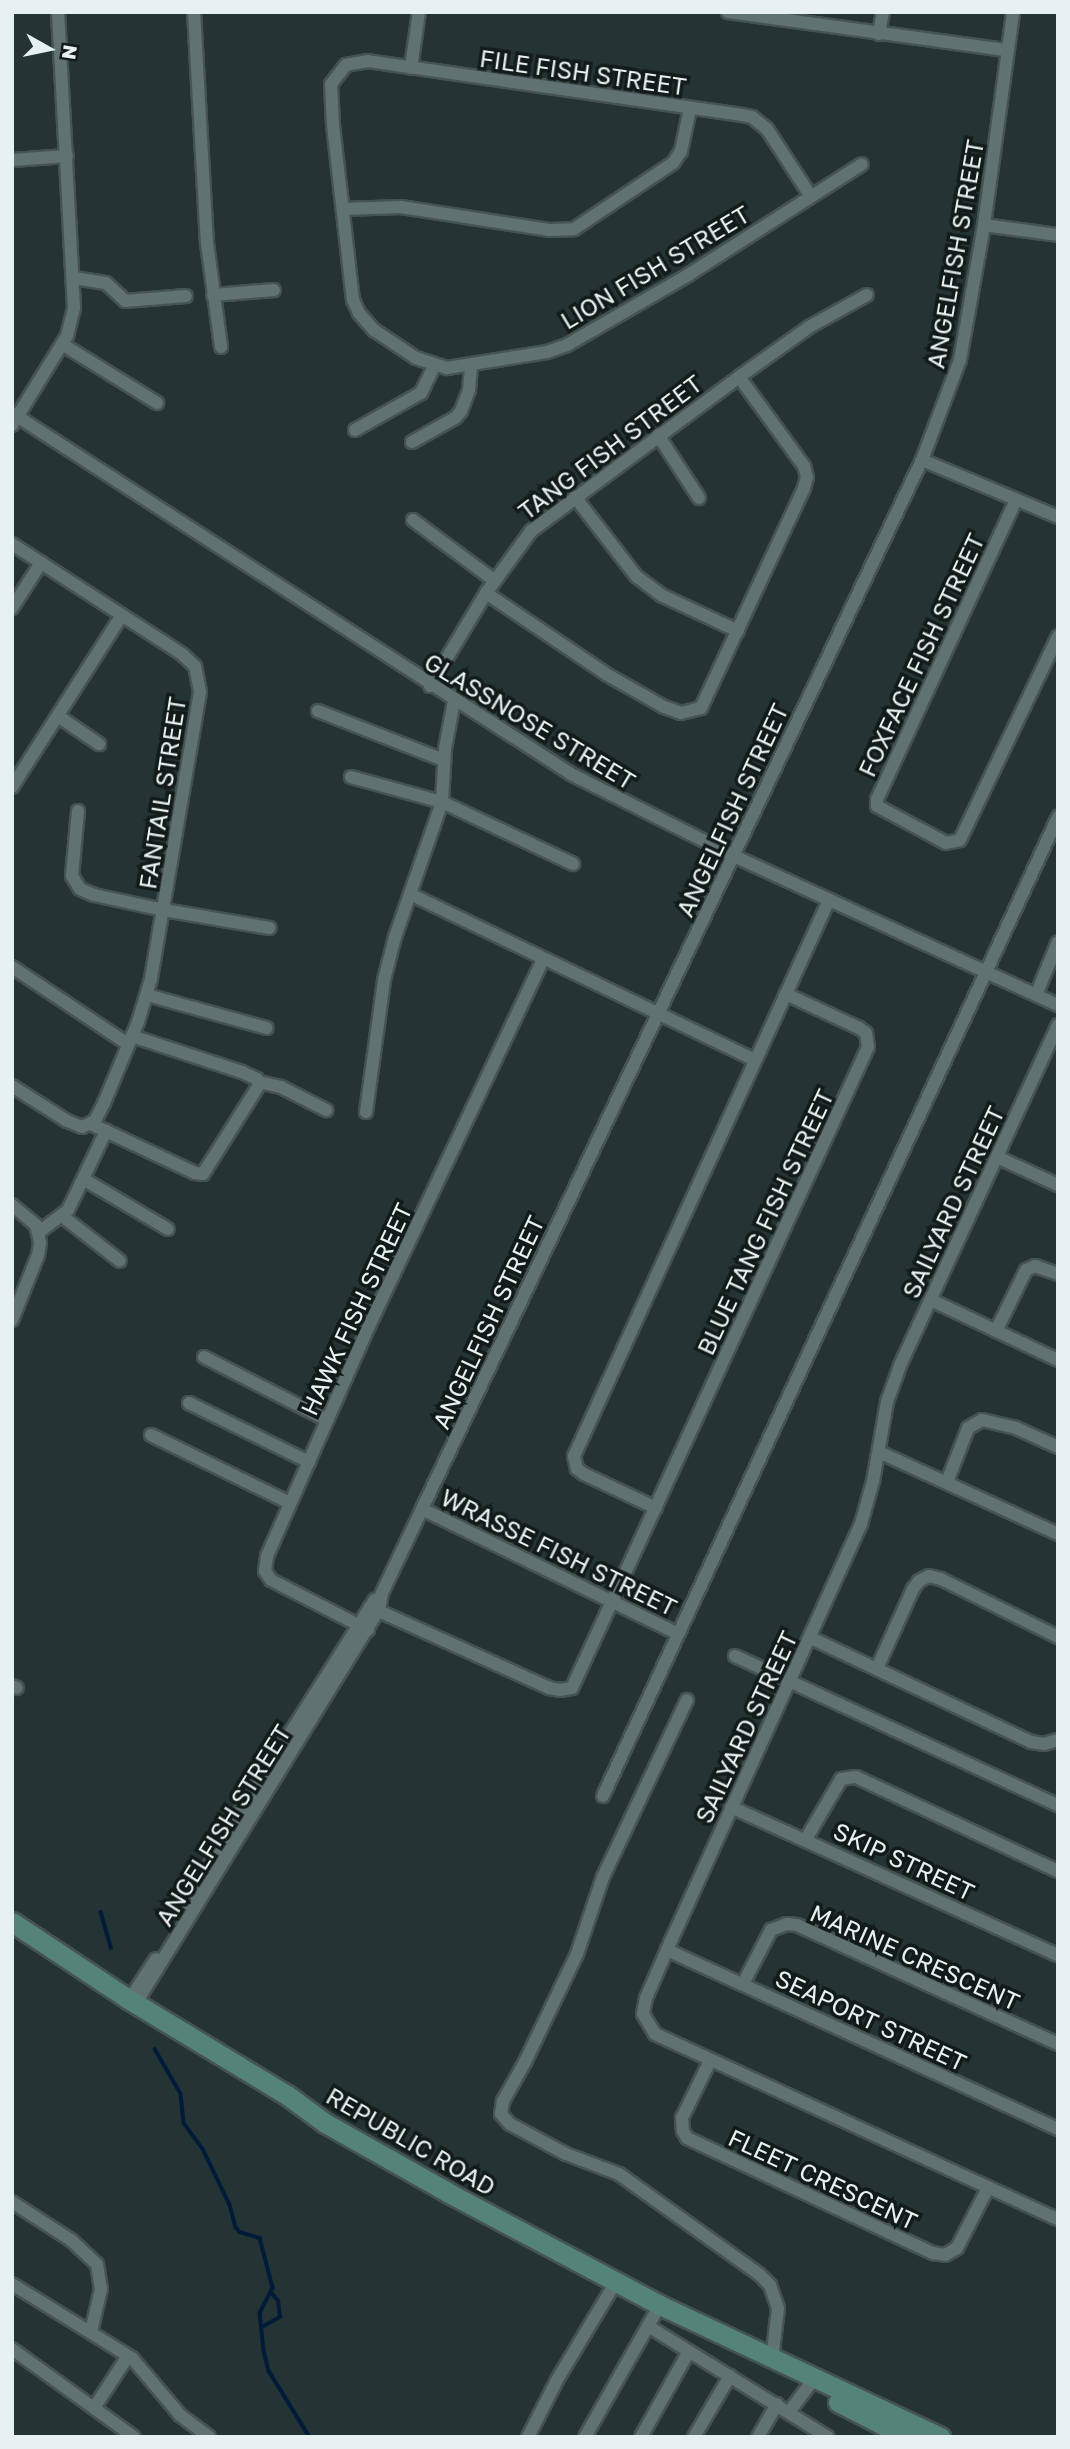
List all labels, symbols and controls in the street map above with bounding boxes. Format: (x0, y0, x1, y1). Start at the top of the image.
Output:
north arrow (14, 14, 84, 84)
text: N (58, 43, 83, 61)
street label: FILE FISH STREET (478, 43, 688, 101)
street label: ANGELFISH STREET (921, 137, 989, 371)
street label: LION FISH STREET (555, 199, 755, 335)
street label: TANG FISH STREET (513, 369, 707, 525)
street label: FOXFACE FISH STREET (852, 529, 990, 781)
street label: GLASSNOSE STREET (419, 647, 641, 795)
street label: FANTAIL STREET (133, 695, 191, 891)
street label: ANGELFISH STREET (670, 699, 794, 921)
street label: BLUE TANG FISH STREET (691, 1085, 839, 1359)
street label: SAILYARD STREET (896, 1101, 1010, 1303)
street label: HAWK FISH STREET (294, 1198, 418, 1420)
street label: ANGELFISH STREET (426, 1211, 550, 1433)
street label: WRASSE FISH STREET (436, 1482, 682, 1622)
street label: SAILYARD STREET (689, 1626, 803, 1828)
street label: ANGELFISH STREET (149, 1719, 297, 1931)
street label: SKIP STREET (829, 1816, 979, 1906)
street label: MARINE CRESCENT (806, 1898, 1024, 2016)
street label: SEAPORT STREET (771, 1963, 971, 2077)
street label: REPUBLIC ROAD (321, 2081, 501, 2201)
street label: FLEET CRESCENT (724, 2123, 922, 2235)

